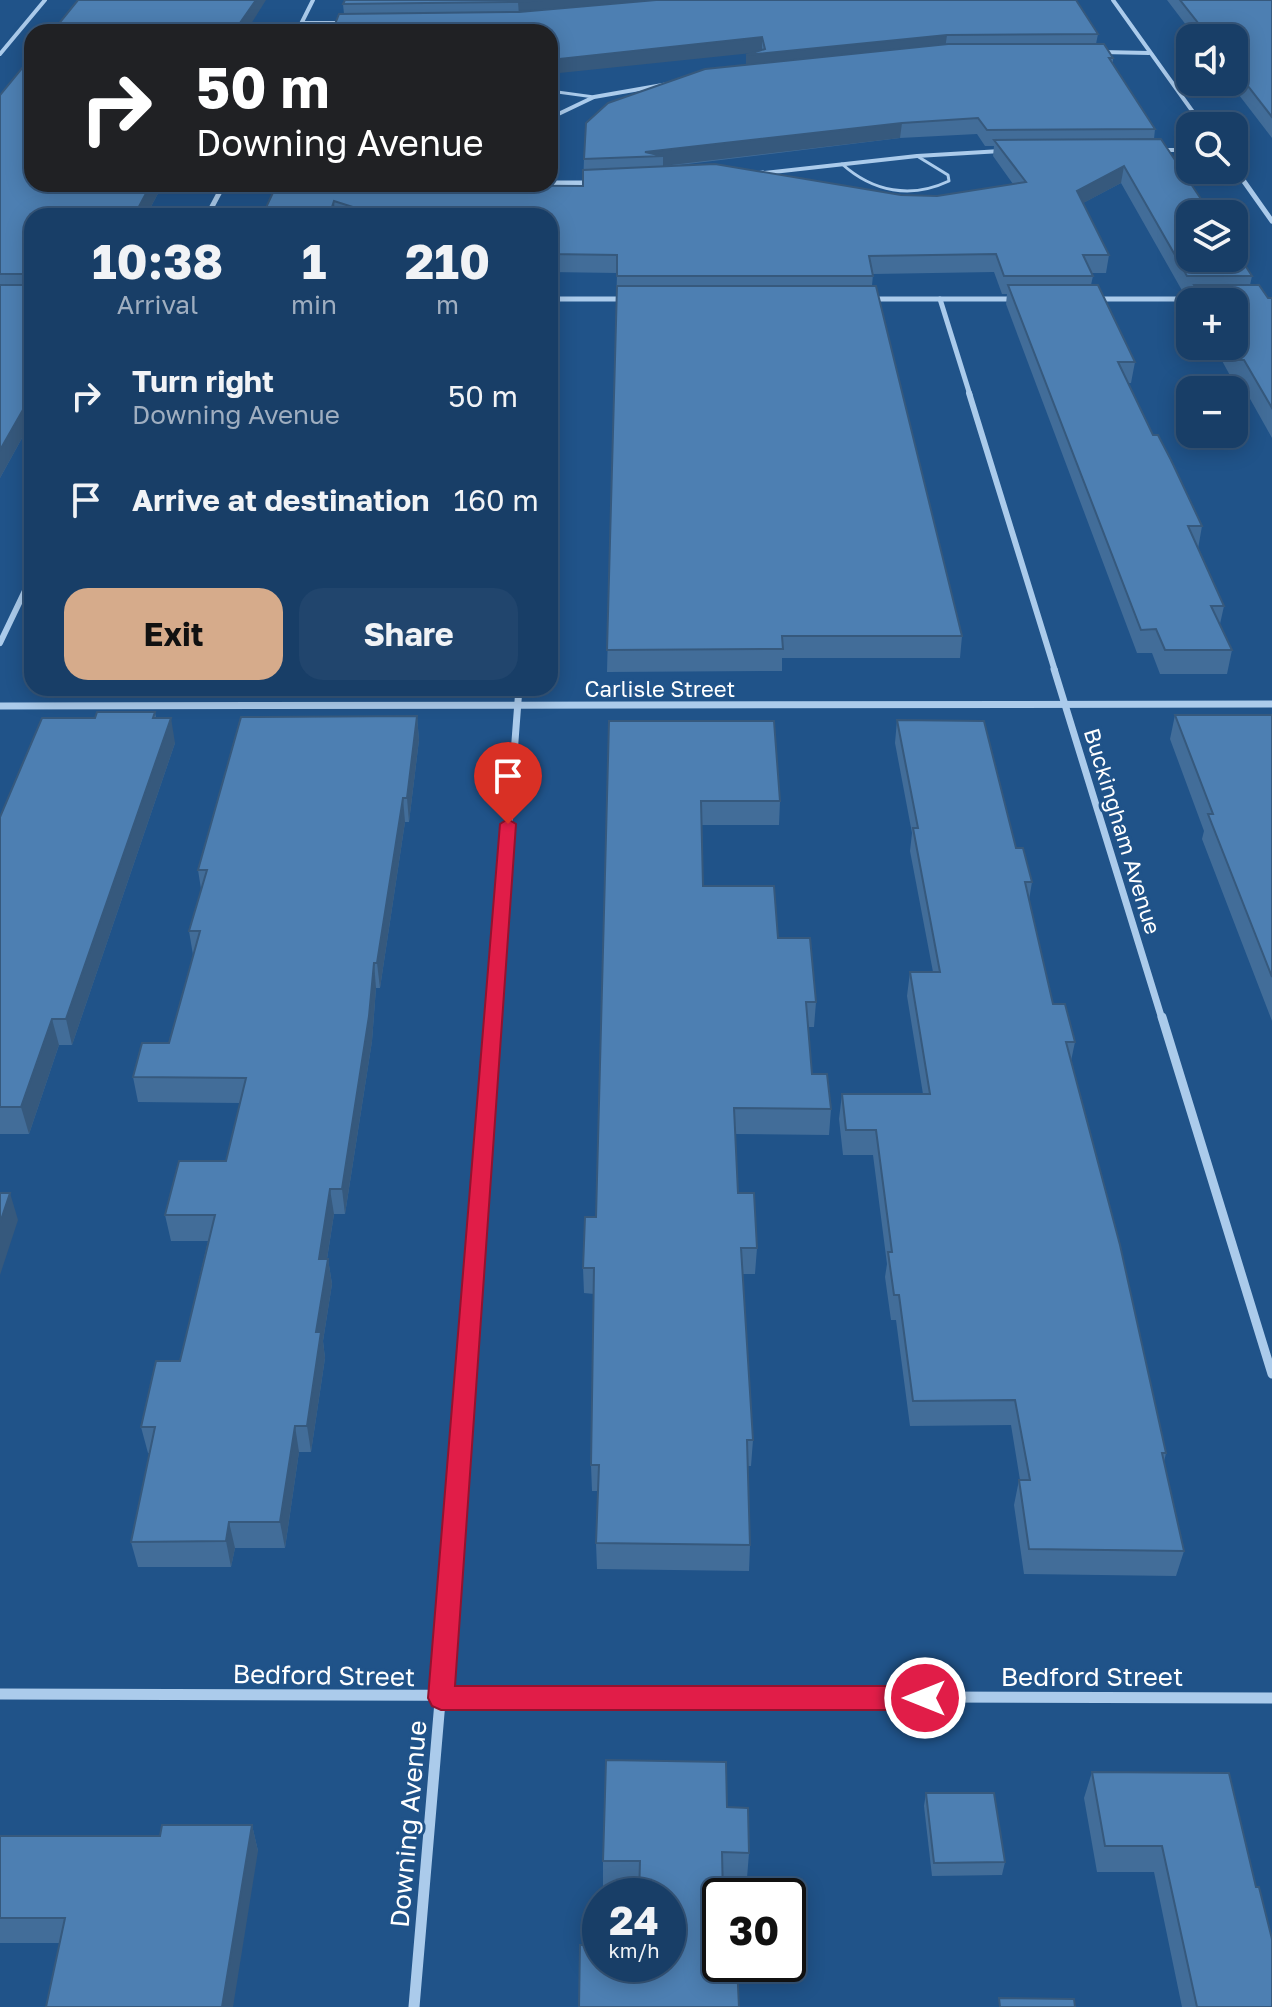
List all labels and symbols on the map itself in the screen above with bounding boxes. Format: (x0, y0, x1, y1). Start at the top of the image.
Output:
street label: Carlisle Street (585, 675, 735, 702)
street label: Buckingham Avenue (1079, 725, 1167, 937)
pin (474, 742, 542, 824)
position arrow (883, 1656, 967, 1740)
street label: Bedford Street (232, 1658, 416, 1692)
street label: Bedford Street (1001, 1661, 1183, 1692)
street label: Downing Avenue (384, 1719, 432, 1929)
speed limit sign: 30 (702, 1878, 806, 1982)

